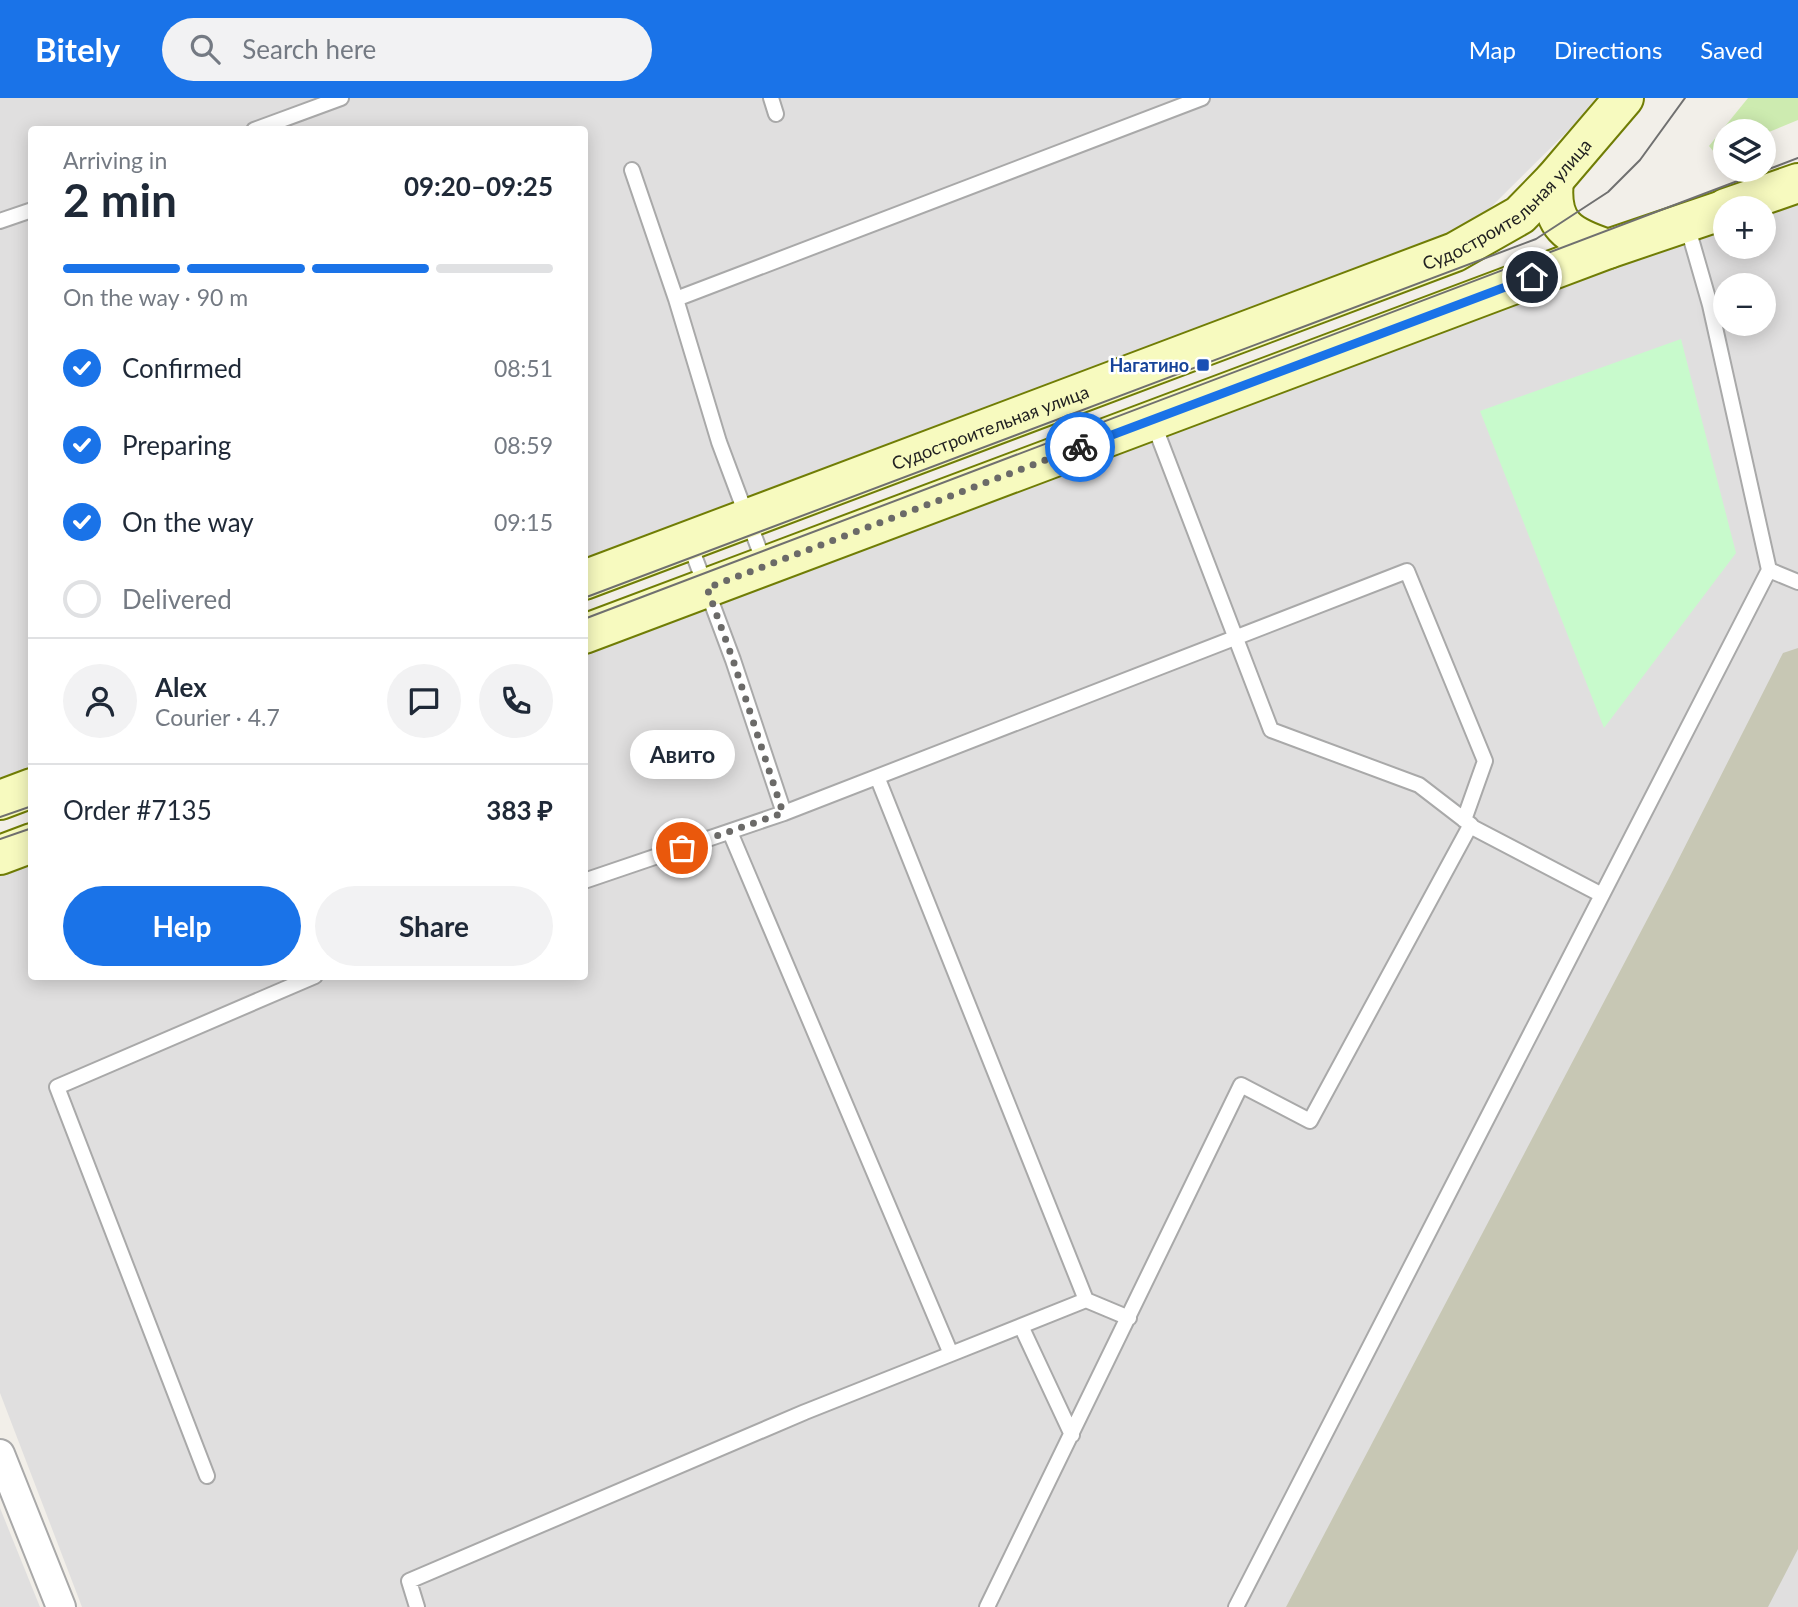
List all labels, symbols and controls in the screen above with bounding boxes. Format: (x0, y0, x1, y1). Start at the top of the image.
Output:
search box (162, 18, 652, 81)
text: Bitely (35, 29, 120, 69)
icon: search (186, 30, 224, 68)
text: Search here (242, 33, 376, 65)
text: Map (1469, 35, 1516, 64)
text: Directions (1554, 35, 1662, 64)
text: Saved (1700, 35, 1763, 64)
map controls (1713, 119, 1776, 336)
button: layers (1713, 119, 1776, 182)
street label: Судостроительная улица (1419, 134, 1596, 274)
text: Arriving in (63, 146, 167, 174)
text: 09:20–09:25 (404, 170, 553, 202)
text: 2 min (63, 172, 177, 227)
button: + (1713, 196, 1776, 259)
pin (1502, 247, 1562, 307)
icon: home (1513, 258, 1551, 296)
button: − (1713, 273, 1776, 336)
text: On the way · 90 m (63, 283, 248, 311)
icon: check (63, 349, 101, 387)
text: Confirmed (122, 352, 242, 384)
text: 08:51 (494, 354, 553, 382)
place label: Нагатино (1109, 354, 1189, 376)
marker: Нагатино (1195, 357, 1211, 373)
street label: Судостроительная улица (889, 380, 1092, 474)
courier (1045, 412, 1115, 482)
icon: check (63, 426, 101, 464)
icon: bike (1061, 428, 1099, 466)
text: Preparing (122, 429, 231, 461)
text: 08:59 (494, 431, 553, 459)
icon: check (63, 503, 101, 541)
text: On the way (122, 506, 254, 538)
text: 09:15 (494, 508, 553, 536)
text: Delivered (122, 583, 232, 615)
button: person (63, 664, 137, 738)
button: chat (387, 664, 461, 738)
button: phone (479, 664, 553, 738)
text: Alex (155, 671, 207, 703)
text: Courier · 4.7 (155, 703, 280, 731)
callout: Авито (630, 729, 734, 778)
text: Авито (650, 740, 715, 768)
text: Order #7135 (63, 794, 212, 826)
text: 383 ₽ (486, 794, 553, 826)
pin (652, 818, 712, 878)
icon: bag (663, 829, 701, 867)
button: Help (63, 886, 301, 966)
button: Share (315, 886, 553, 966)

